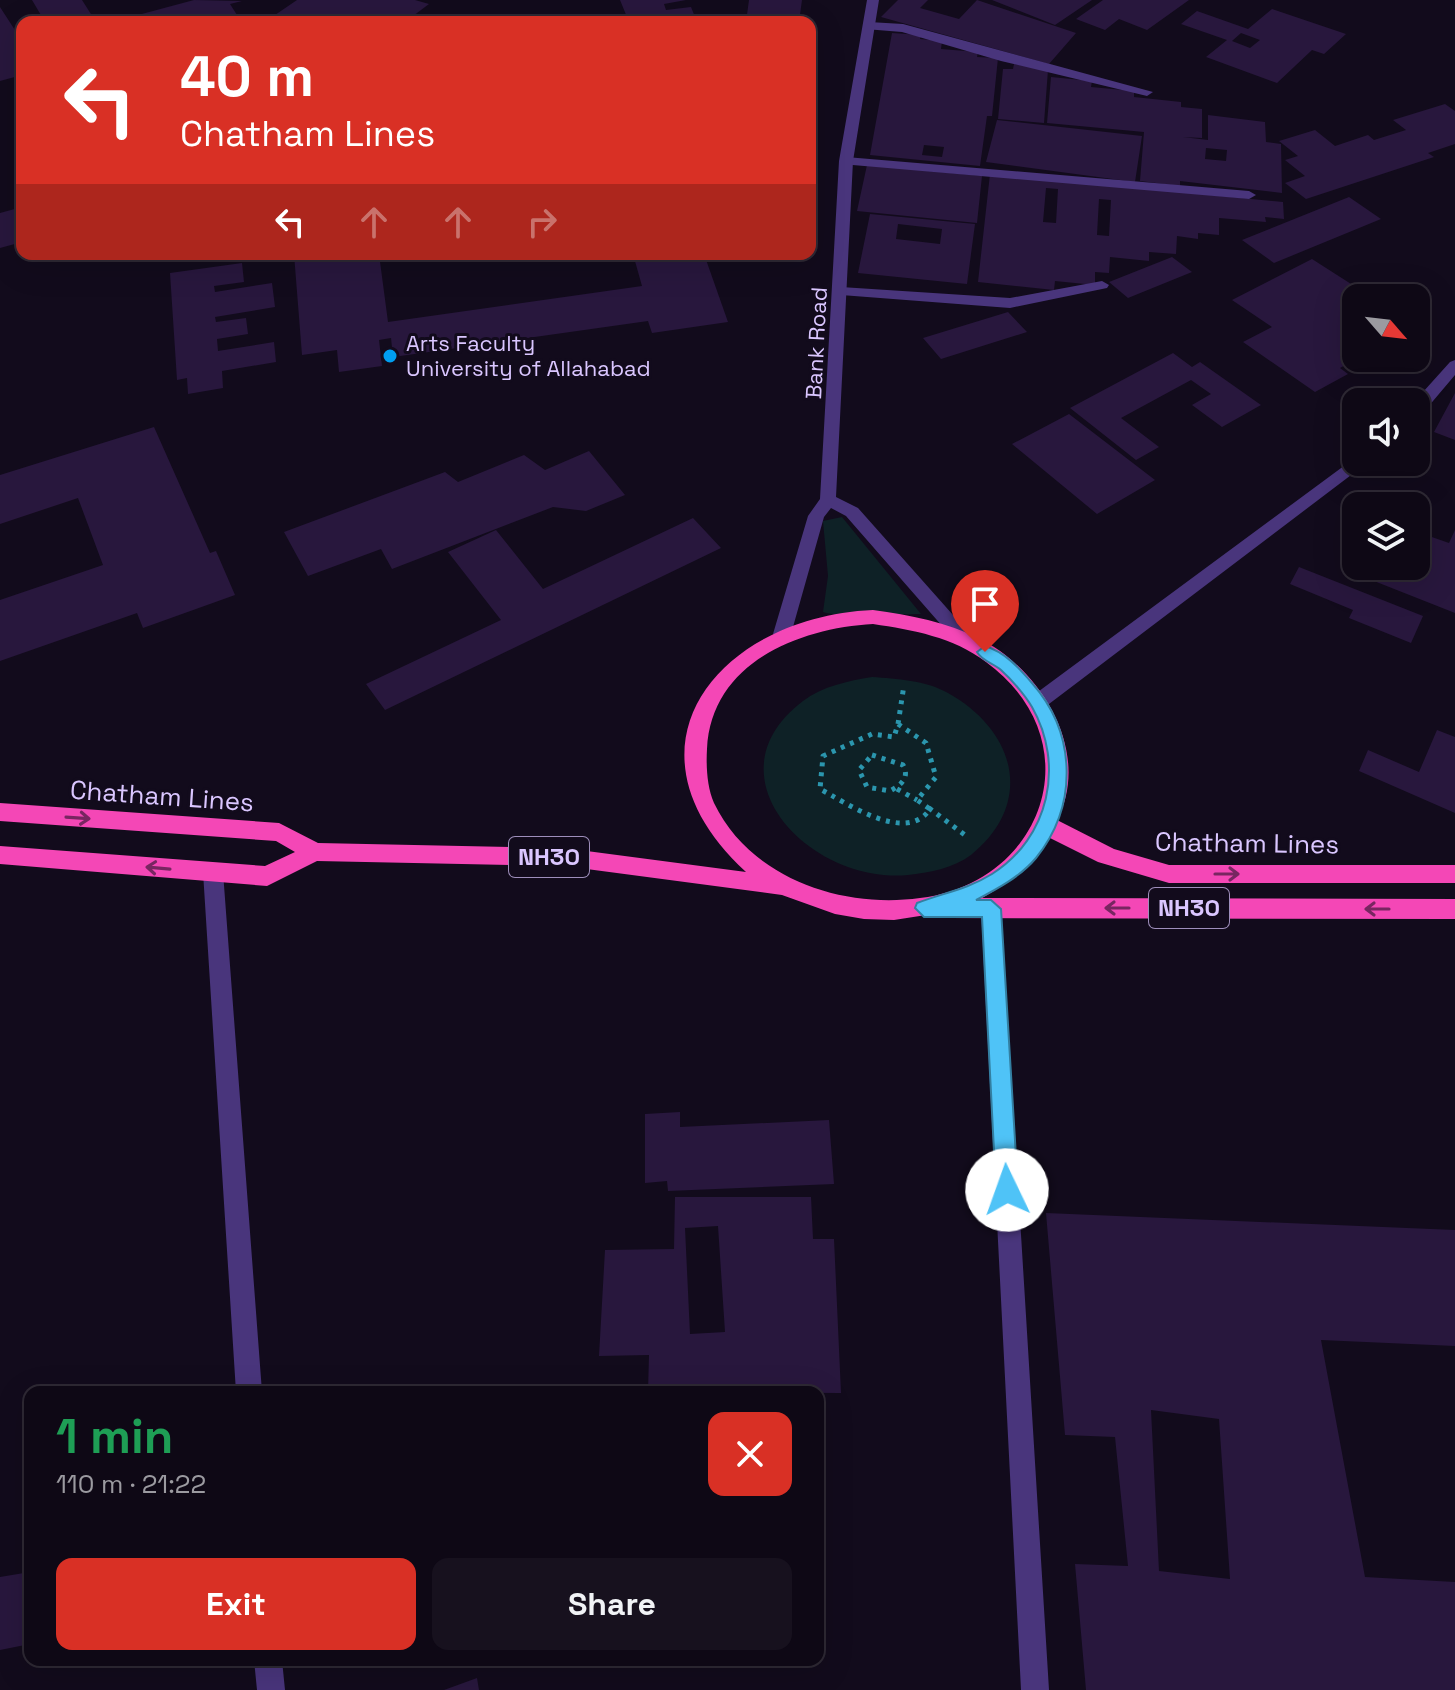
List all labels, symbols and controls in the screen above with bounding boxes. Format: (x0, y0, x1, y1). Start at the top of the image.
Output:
text: 40 m (180, 41, 314, 112)
icon: left (48, 48, 152, 152)
text: Chatham Lines (180, 111, 435, 157)
icon: left (268, 200, 312, 244)
icon: ahead (352, 200, 396, 244)
icon: ahead (436, 200, 480, 244)
icon: right (520, 200, 564, 244)
north arrow (1342, 284, 1430, 372)
map controls (1342, 284, 1430, 580)
street label: Bank Road (799, 286, 833, 400)
place label: Arts Faculty University of Allahabad (406, 329, 651, 382)
marker: Arts Faculty University of Allahabad (381, 347, 399, 365)
button: sound (1342, 388, 1430, 476)
button: layers (1342, 492, 1430, 580)
pin (951, 570, 1019, 652)
icon: arrive (963, 582, 1007, 626)
street label: Chatham Lines (69, 773, 255, 819)
one-way arrow (64, 811, 91, 826)
street label: Chatham Lines (1155, 824, 1339, 862)
road number: NH30 (509, 837, 589, 877)
one-way arrow (145, 860, 172, 875)
one-way arrow (1213, 866, 1240, 882)
road number: NH30 (1149, 888, 1229, 928)
one-way arrow (1104, 900, 1131, 916)
one-way arrow (1364, 901, 1391, 917)
position arrow (965, 1148, 1049, 1232)
text: 1 min (56, 1406, 173, 1467)
button: close (708, 1412, 792, 1496)
text: 110 m · 21:22 (56, 1467, 206, 1501)
button: Exit (56, 1558, 416, 1650)
button: Share (432, 1558, 792, 1650)

